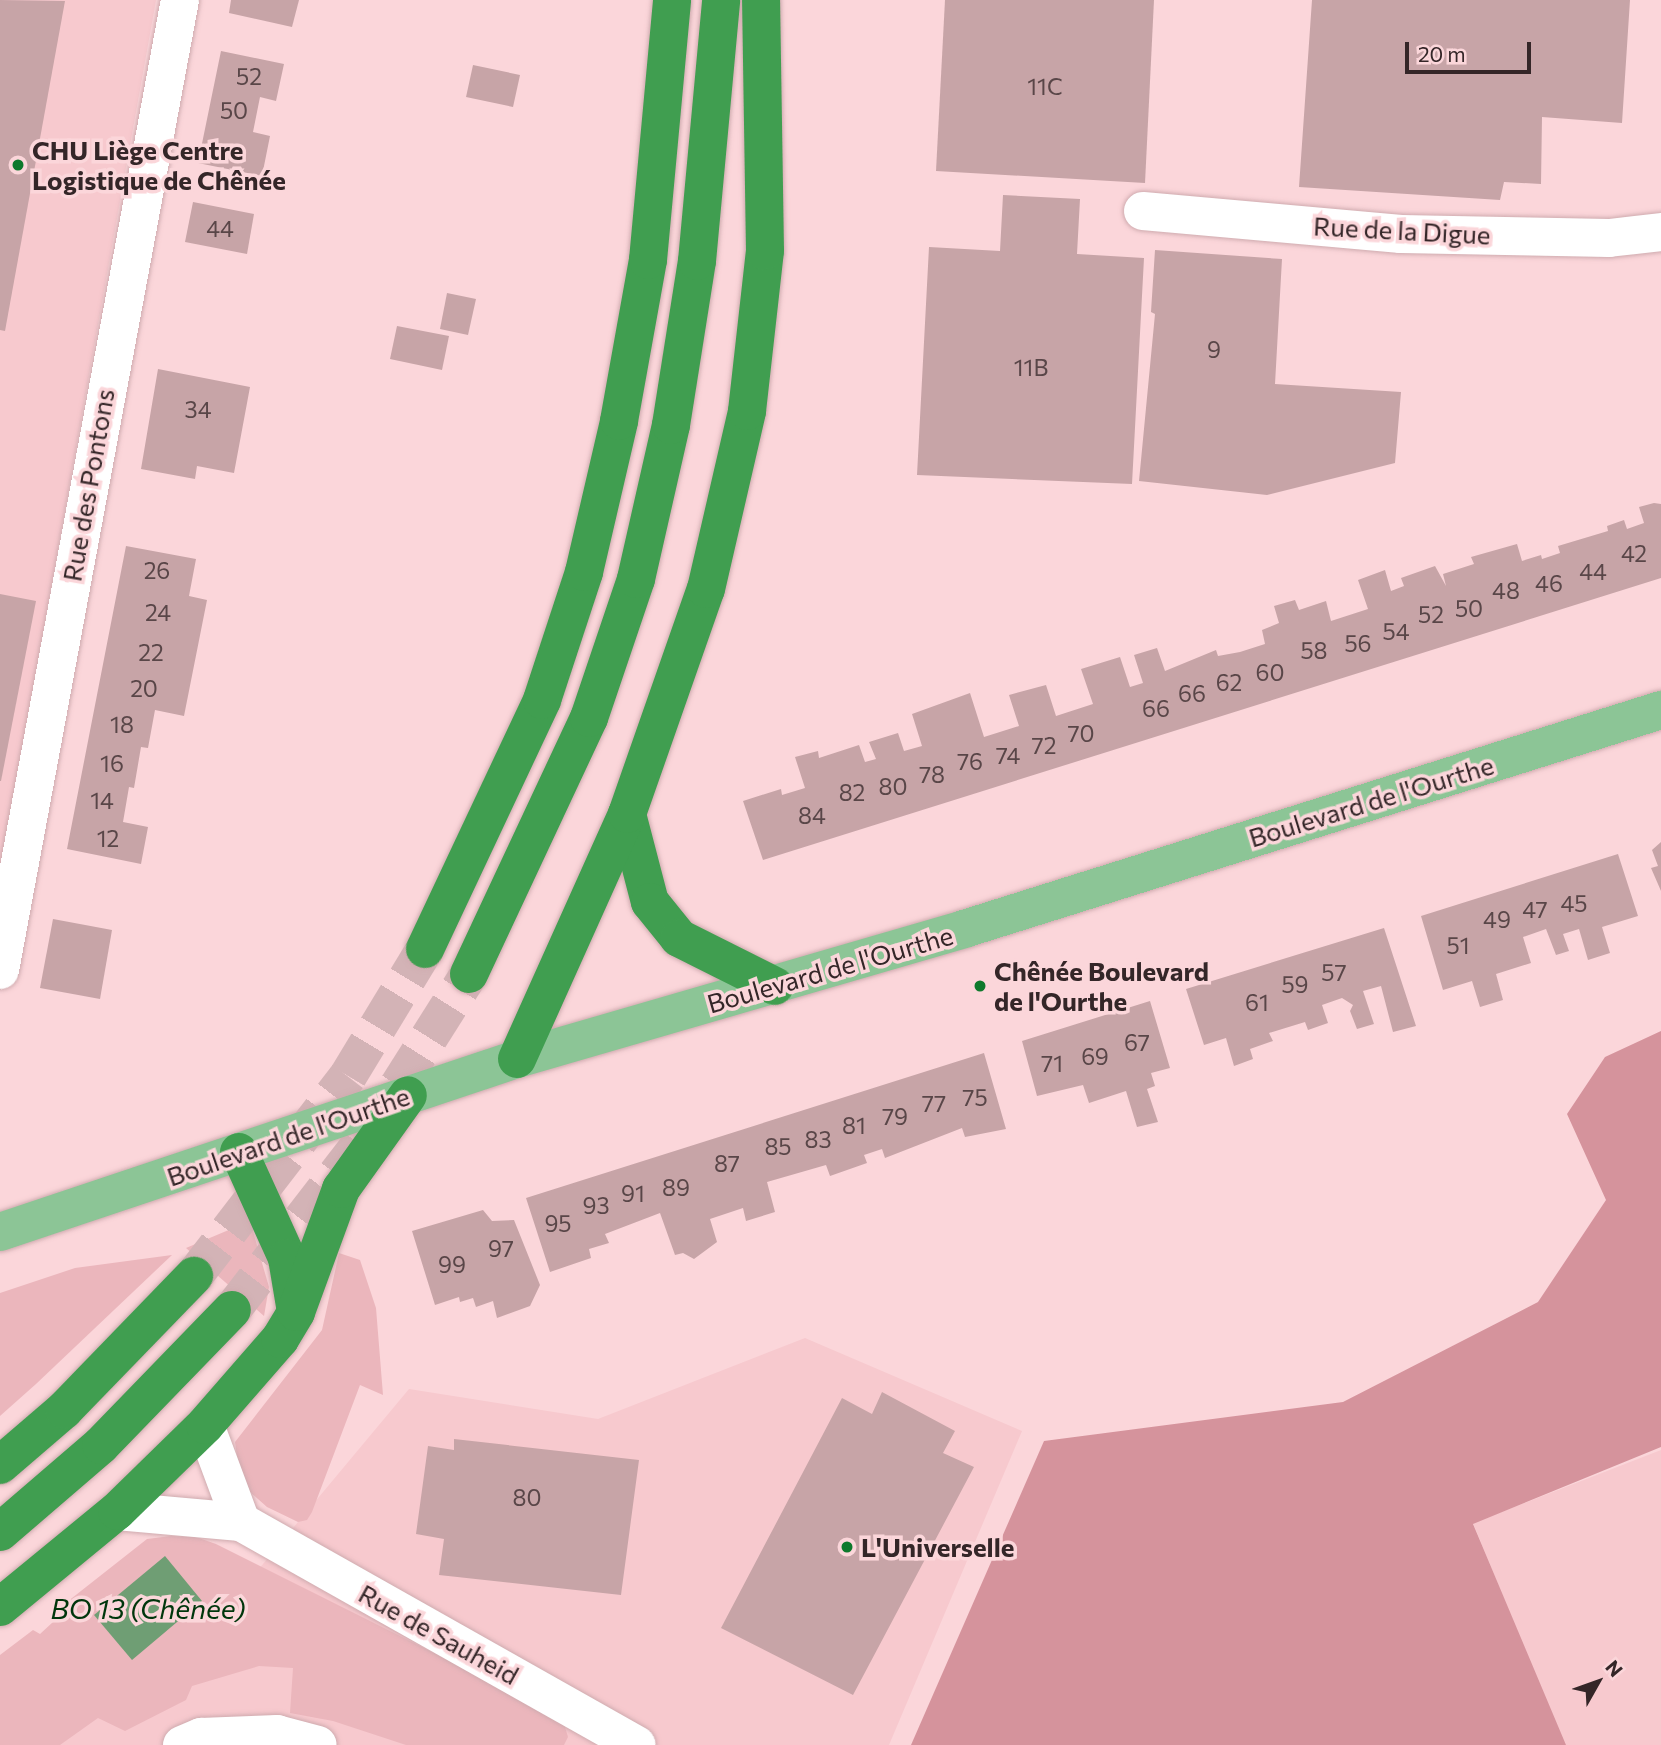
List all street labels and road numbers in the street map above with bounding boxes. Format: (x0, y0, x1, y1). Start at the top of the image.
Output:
street label: Rue de la Digue (1313, 210, 1491, 250)
street label: Rue des Pontons (56, 386, 120, 584)
street label: Boulevard de l'Ourthe (1245, 749, 1497, 853)
street label: Boulevard de l'Ourthe (703, 919, 957, 1019)
street label: Boulevard de l'Ourthe (163, 1080, 413, 1192)
street label: Rue de Sauheid (354, 1577, 524, 1691)

